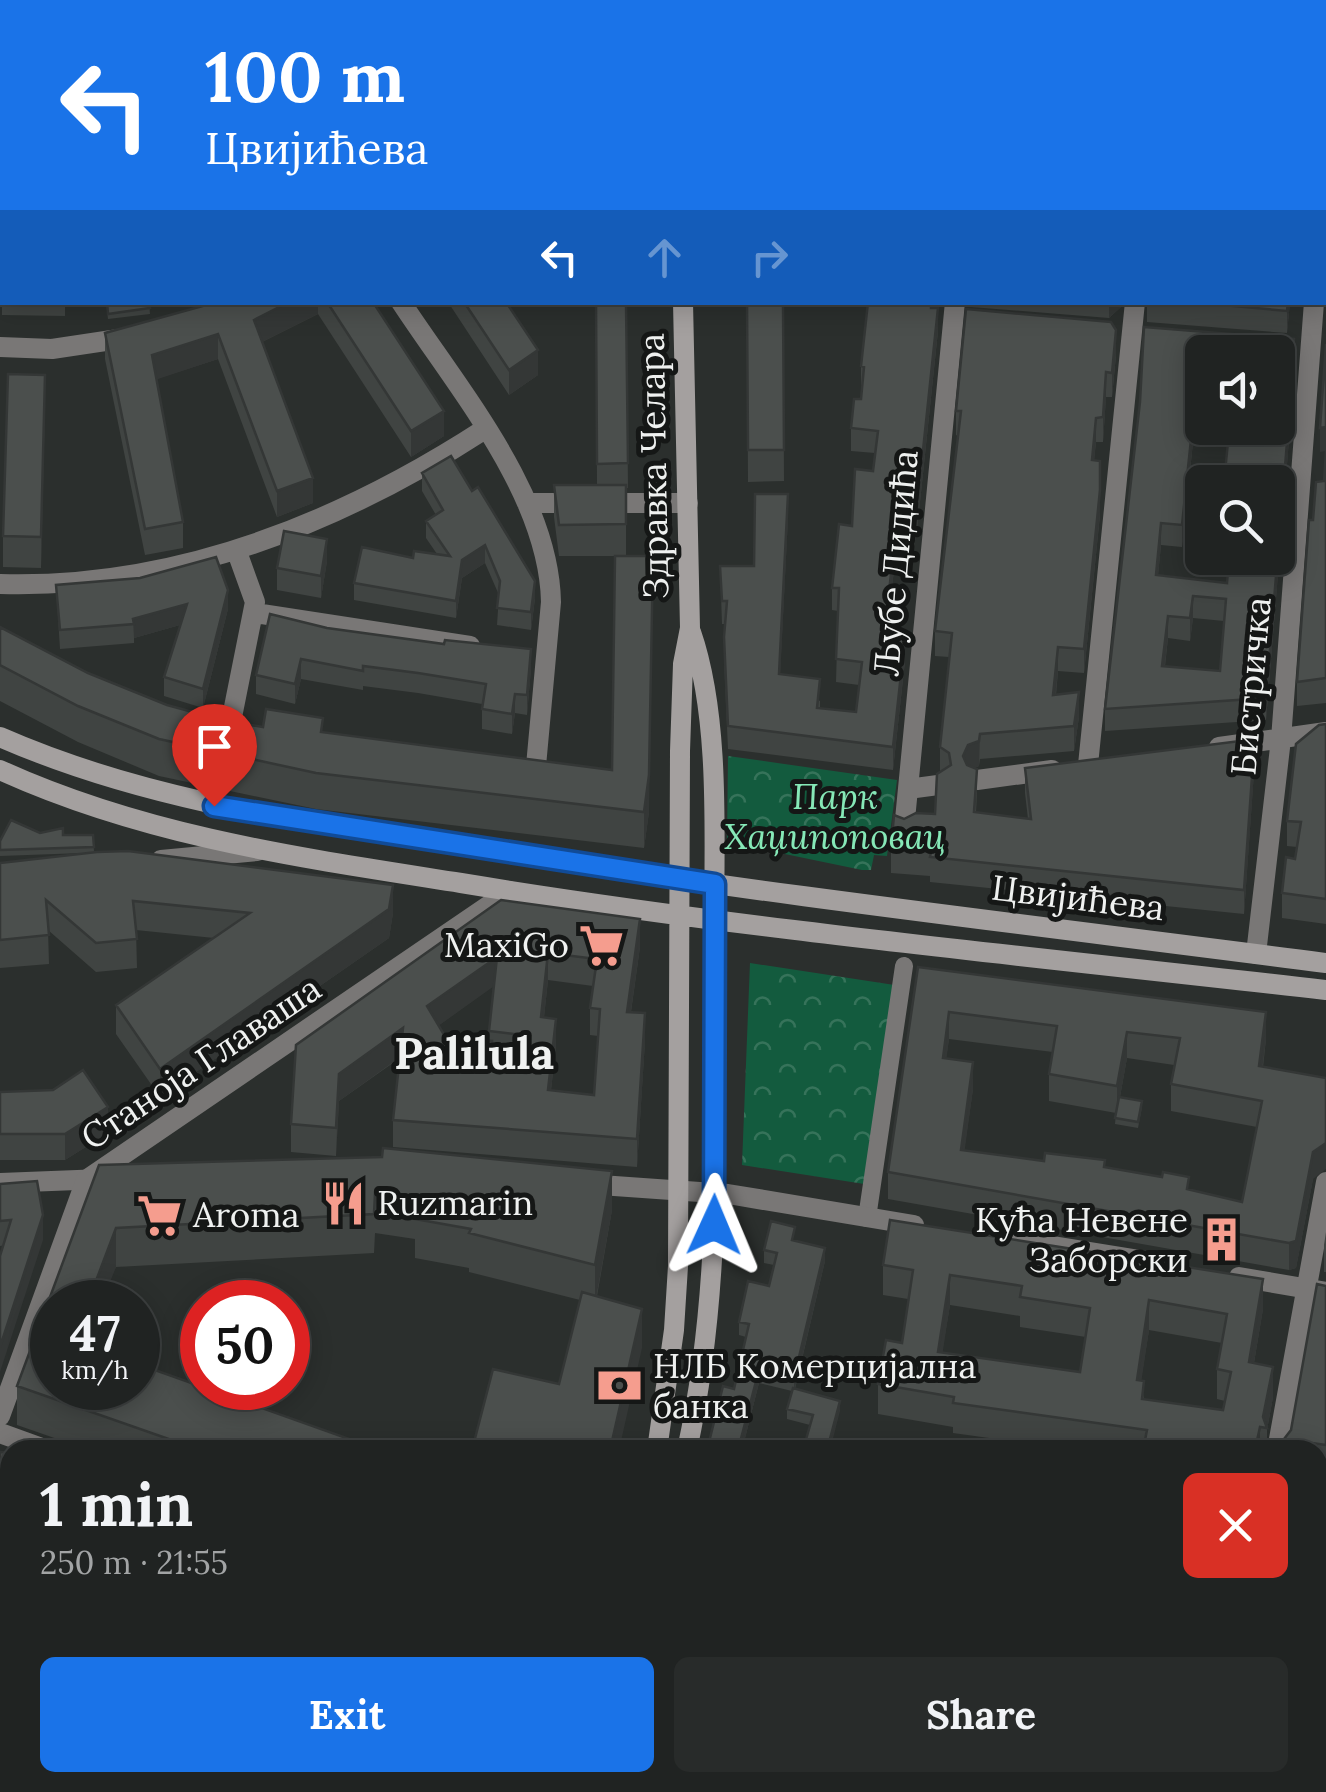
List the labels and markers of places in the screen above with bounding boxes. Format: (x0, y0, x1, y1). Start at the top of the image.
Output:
pin (172, 704, 257, 807)
supermarket icon: MaxiGo (578, 921, 626, 969)
place label: MaxiGo (444, 922, 569, 967)
restaurant icon: Ruzmarin (320, 1179, 368, 1227)
place label: Ruzmarin (377, 1180, 533, 1225)
supermarket icon: Aroma (136, 1191, 184, 1239)
place label: Aroma (192, 1192, 300, 1237)
place label: Кућа Невене Заборски (975, 1197, 1188, 1282)
building icon: Кућа Невене Заборски (1197, 1216, 1245, 1264)
place label: НЛБ Комерцијална банка (653, 1343, 976, 1428)
bank icon: НЛБ Комерцијална банка (596, 1362, 644, 1410)

